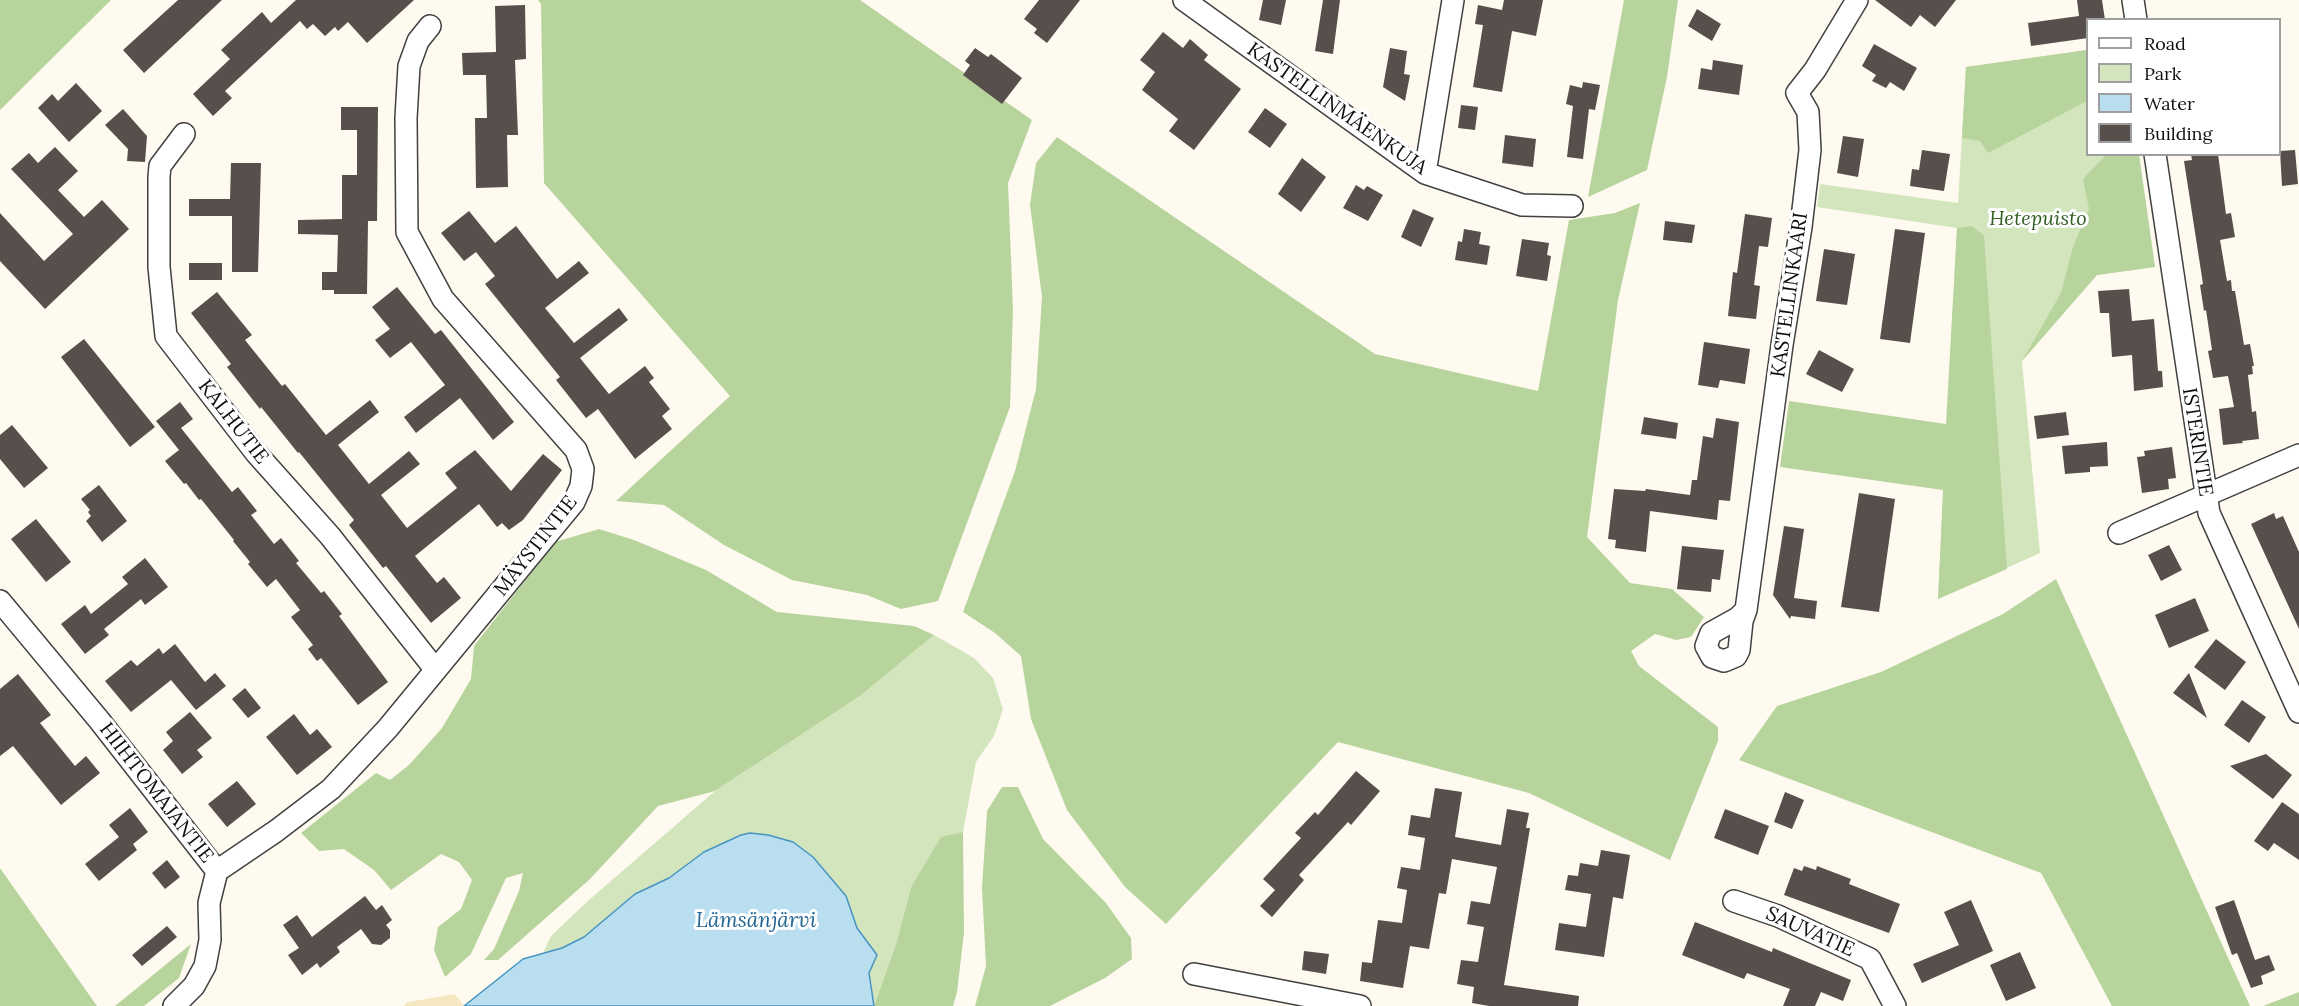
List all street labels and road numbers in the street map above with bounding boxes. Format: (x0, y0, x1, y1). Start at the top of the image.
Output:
street label: KASTELLINMÄENKUJA (1242, 38, 1432, 180)
street label: KASTELLINKAARI (1767, 211, 1813, 379)
street label: KALHUTIE (193, 375, 273, 469)
street label: ISTERINTIE (2177, 386, 2217, 498)
street label: MÄYSTINTIE (489, 491, 583, 601)
street label: HIIHTOMAJANTIE (94, 718, 218, 868)
street label: SAUVATIE (1762, 902, 1858, 962)

